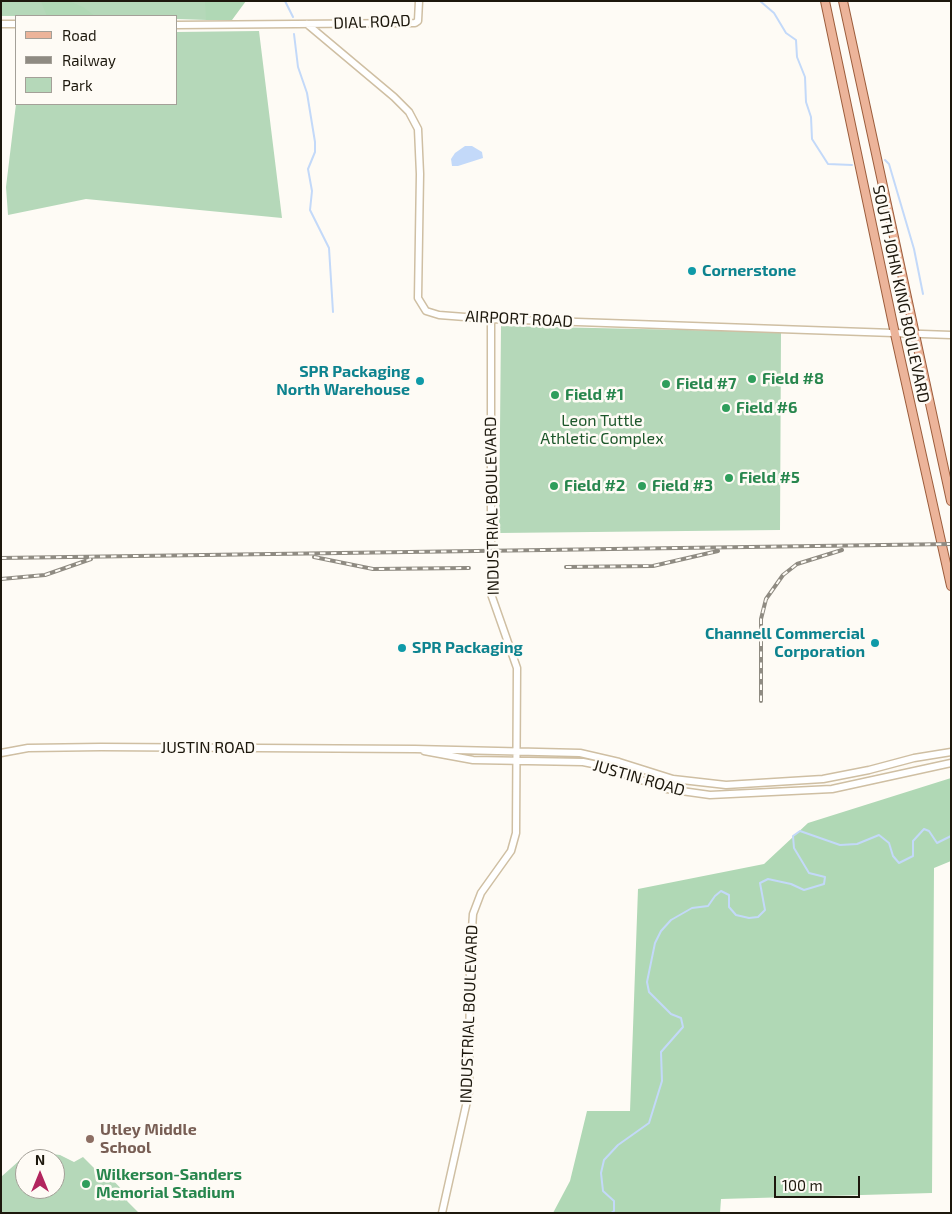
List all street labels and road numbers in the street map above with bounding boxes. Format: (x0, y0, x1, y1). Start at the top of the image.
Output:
street label: DIAL ROAD (333, 11, 411, 33)
street label: SOUTH JOHN KING BOULEVARD (869, 183, 933, 405)
street label: AIRPORT ROAD (465, 307, 573, 331)
street label: INDUSTRIAL BOULEVARD (481, 416, 503, 596)
street label: JUSTIN ROAD (161, 738, 255, 758)
street label: JUSTIN ROAD (591, 756, 687, 800)
street label: INDUSTRIAL BOULEVARD (456, 924, 482, 1104)

